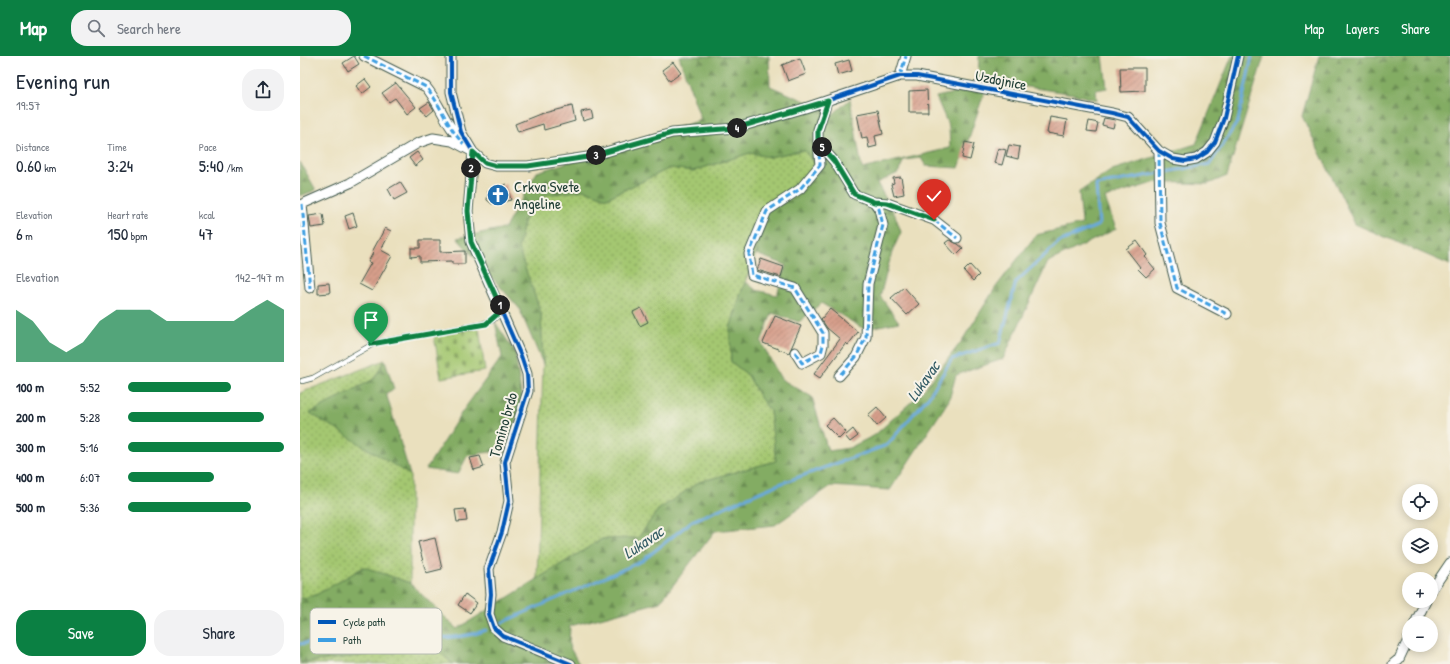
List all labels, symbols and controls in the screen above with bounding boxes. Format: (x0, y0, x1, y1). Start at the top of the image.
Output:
search box (71, 10, 351, 46)
text: Map (20, 15, 47, 41)
icon: search (85, 17, 107, 39)
text: Search here (117, 18, 181, 39)
text: Map (1304, 19, 1324, 38)
text: Layers (1346, 19, 1379, 38)
text: Share (1401, 19, 1430, 38)
street label: Uzdojnice (973, 65, 1029, 95)
text: Evening run (16, 66, 110, 96)
button: share (242, 69, 284, 111)
text: 19:57 (16, 96, 40, 114)
pin: 4 (727, 118, 747, 138)
text: 4 (735, 121, 739, 135)
pin: 5 (812, 137, 832, 157)
text: Distance (16, 140, 50, 154)
text: Time (107, 140, 127, 154)
text: Pace (199, 140, 217, 154)
text: 5 (820, 140, 824, 154)
pin: 3 (586, 145, 606, 165)
text: 3 (594, 148, 598, 162)
text: 0.60 (16, 154, 42, 177)
text: 3:24 (107, 154, 133, 177)
text: 5:40 (199, 154, 224, 177)
pin: 2 (461, 158, 481, 178)
text: km (42, 161, 56, 175)
text: /km (224, 161, 243, 175)
text: 2 (468, 161, 474, 175)
place label: Crkva Svete Angeline (514, 176, 580, 214)
pin (917, 179, 951, 220)
church icon: Crkva Svete Angeline (485, 182, 511, 208)
icon: check (923, 185, 945, 207)
text: Elevation (16, 208, 53, 222)
text: Heart rate (107, 208, 148, 222)
text: kcal (199, 208, 215, 222)
text: 6 (16, 222, 23, 245)
text: 150 (107, 222, 128, 245)
text: 47 (199, 222, 213, 245)
text: m (23, 229, 33, 243)
text: bpm (128, 229, 148, 243)
text: Elevation (16, 268, 59, 286)
text: 142–147 m (235, 268, 284, 286)
pin: 1 (490, 295, 510, 315)
text: 1 (498, 298, 502, 312)
pin (354, 303, 388, 344)
icon: arrive (360, 309, 382, 331)
water label: Lukavac (901, 355, 946, 405)
text: 100 m (16, 378, 44, 396)
text: 5:52 (80, 378, 100, 396)
street label: Tomino brdo (484, 390, 522, 460)
text: 200 m (16, 408, 46, 426)
text: 5:28 (80, 408, 100, 426)
text: 300 m (16, 438, 45, 456)
text: 5:16 (80, 438, 98, 456)
text: 400 m (16, 468, 44, 486)
text: 6:07 (80, 468, 100, 486)
map controls (1402, 484, 1438, 652)
button: locate (1402, 484, 1438, 520)
text: 500 m (16, 498, 45, 516)
text: 5:36 (80, 498, 100, 516)
water label: Lukavac (619, 520, 669, 563)
button: layers (1402, 528, 1438, 564)
button: + (1402, 572, 1438, 608)
legend (310, 608, 442, 654)
button: Save (16, 610, 146, 656)
button: Share (154, 610, 284, 656)
text: Cycle path (343, 615, 386, 629)
button: − (1402, 616, 1438, 652)
text: Path (343, 633, 361, 647)

